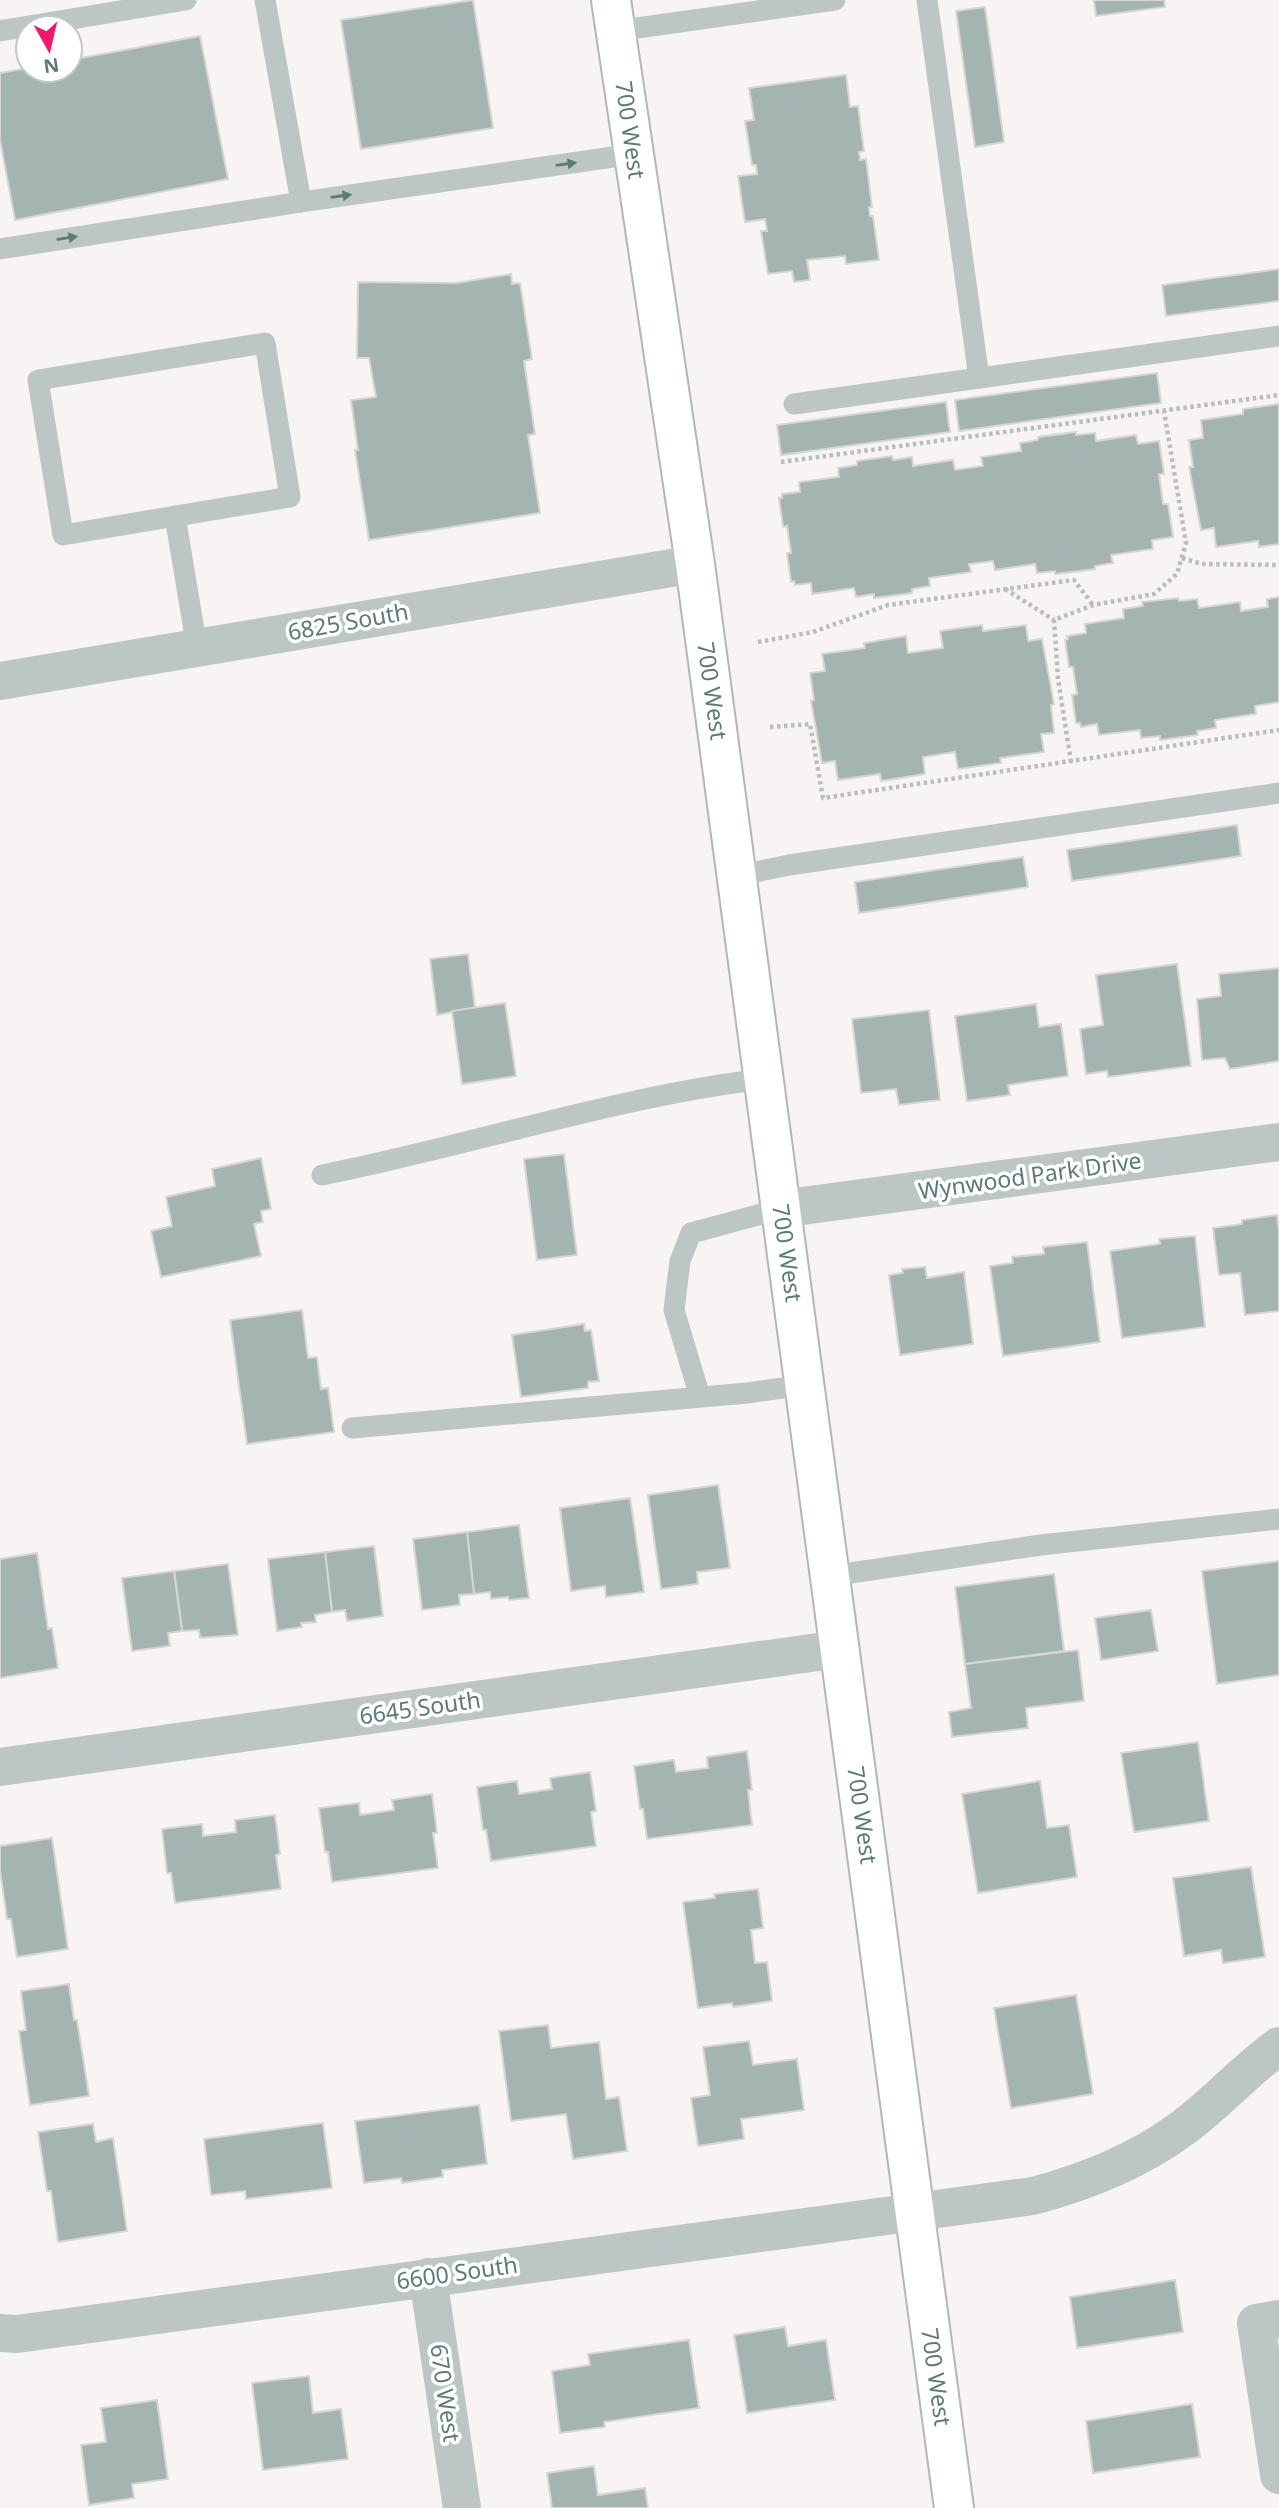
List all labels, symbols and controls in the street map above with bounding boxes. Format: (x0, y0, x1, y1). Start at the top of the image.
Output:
north arrow (14, 14, 84, 84)
text: N (42, 52, 61, 80)
street label: 700 West (608, 79, 654, 181)
one-way arrow (555, 158, 577, 169)
one-way arrow (330, 190, 352, 201)
one-way arrow (57, 232, 79, 243)
street label: 6825 South (285, 595, 411, 647)
street label: 700 West (690, 640, 736, 742)
street label: Wynwood Park Drive (916, 1144, 1143, 1206)
street label: 700 West (765, 1202, 811, 1304)
street label: 6645 South (357, 1683, 482, 1731)
street label: 700 West (840, 1764, 886, 1866)
street label: 6600 South (394, 2248, 519, 2296)
street label: 700 West (914, 2326, 960, 2428)
street label: 670 West (423, 2342, 469, 2444)

